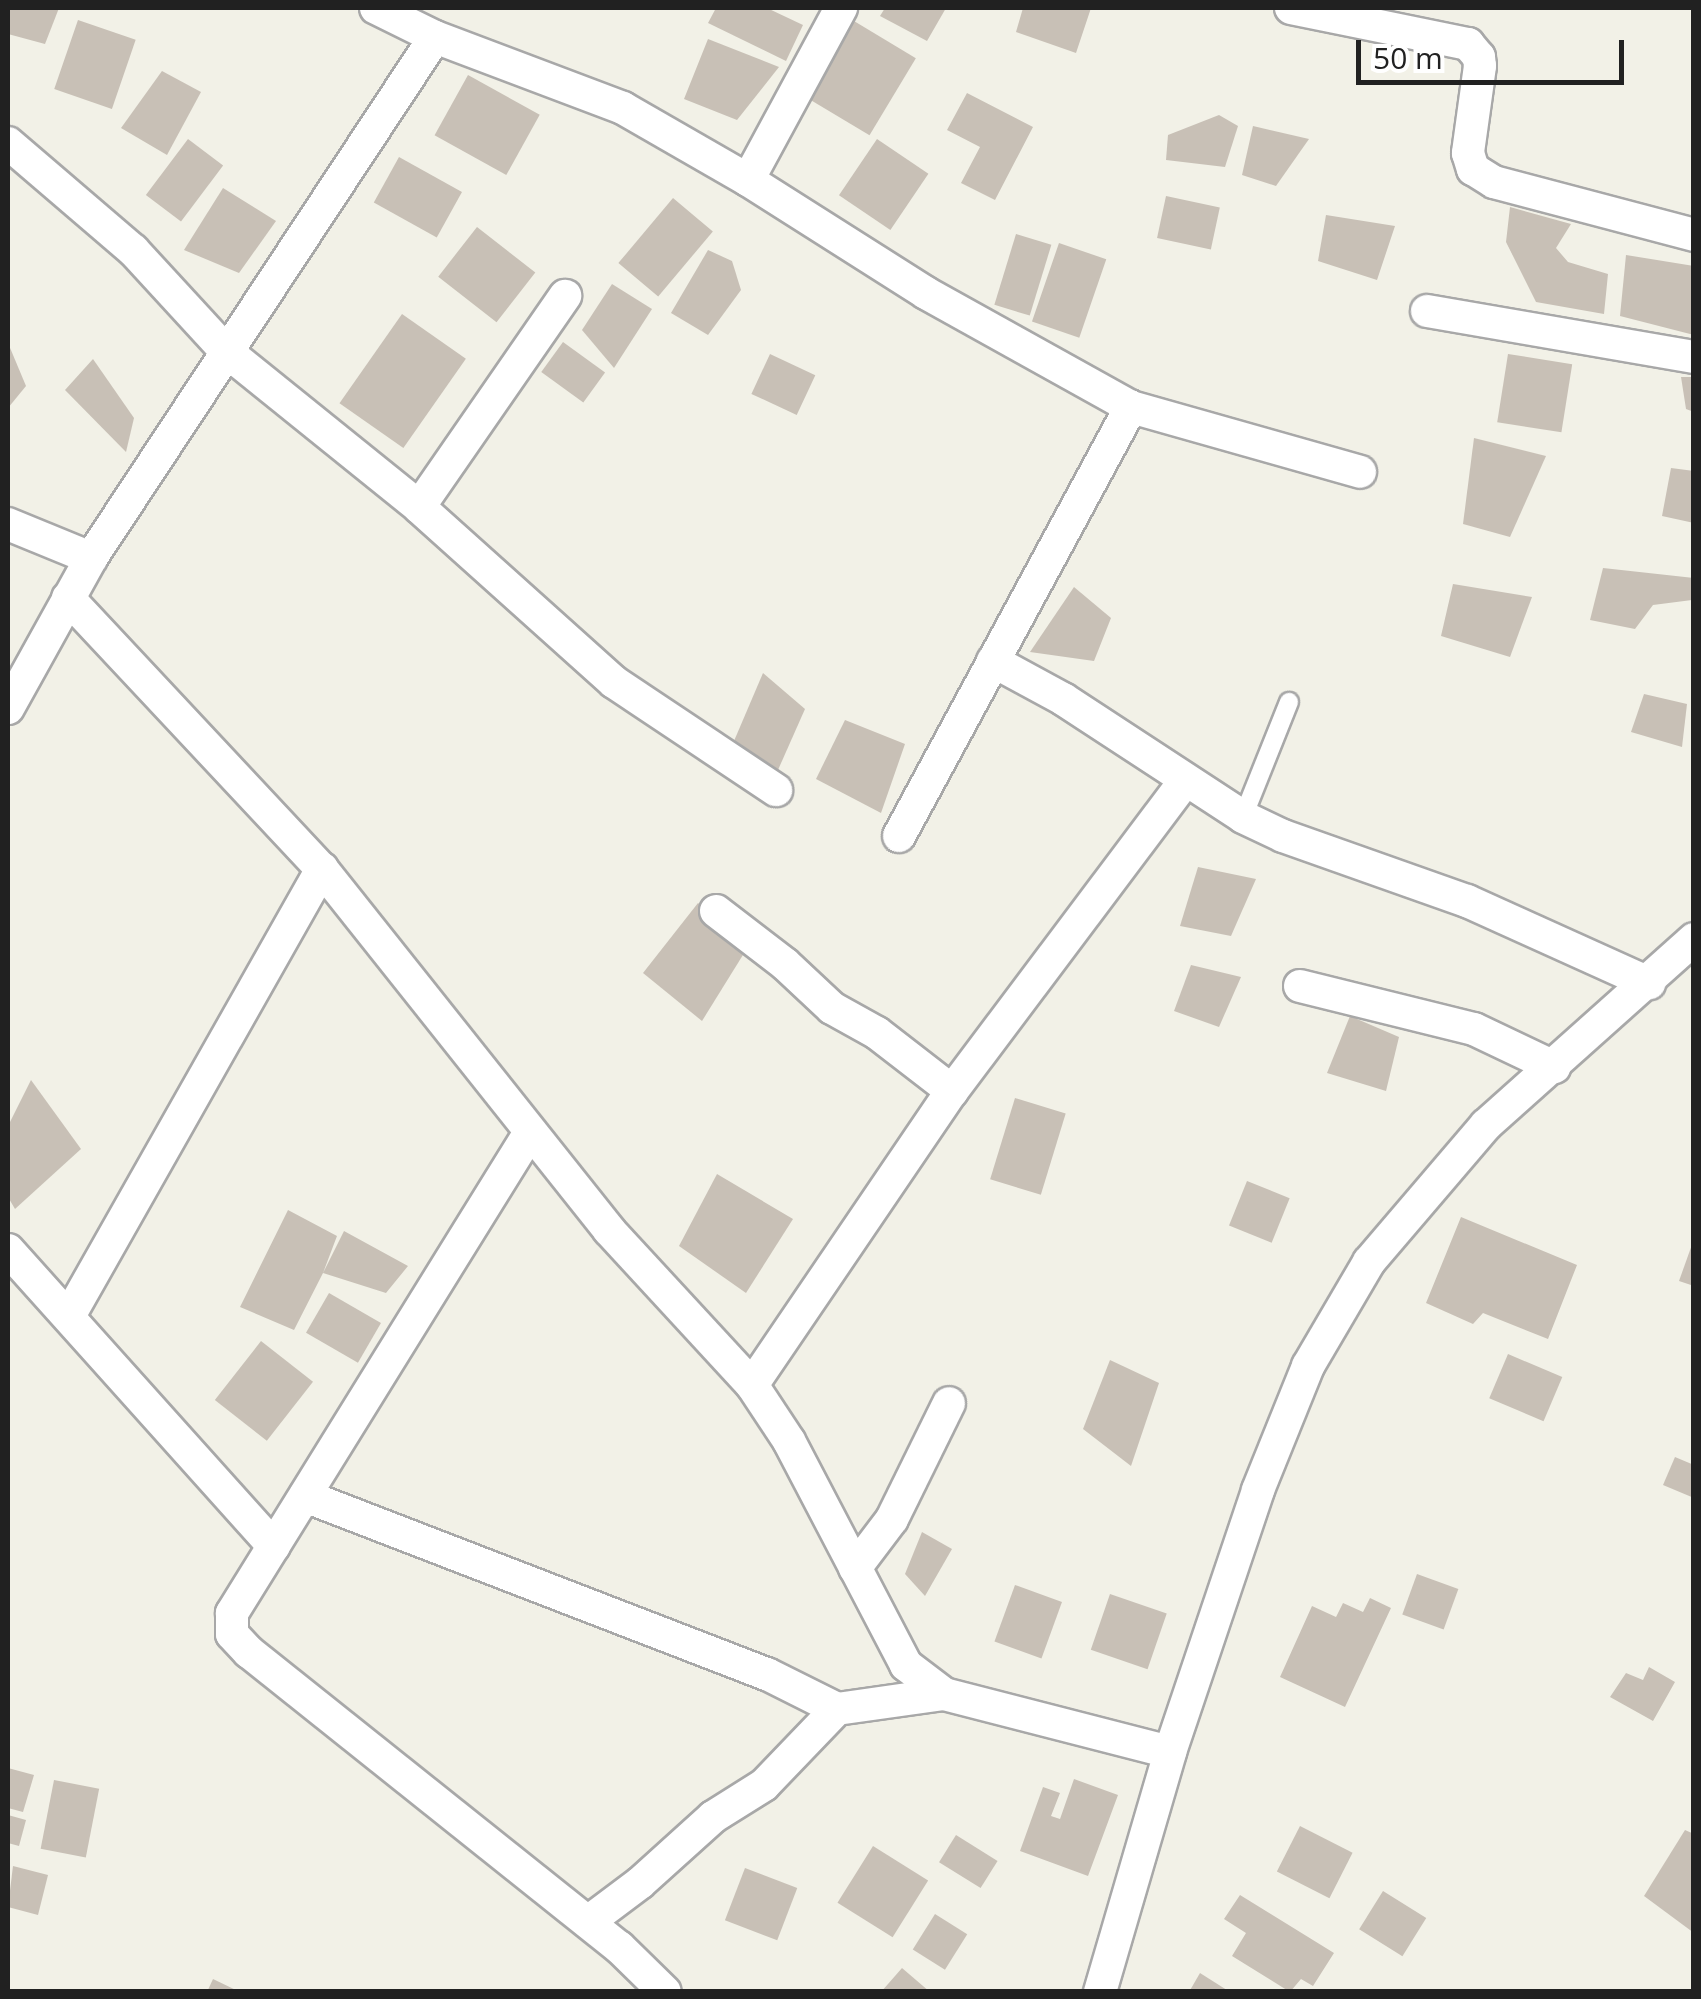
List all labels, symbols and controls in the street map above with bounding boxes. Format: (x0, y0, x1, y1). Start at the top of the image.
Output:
scale bar (1361, 20, 1628, 82)
text: 50 m (1373, 37, 1443, 78)

